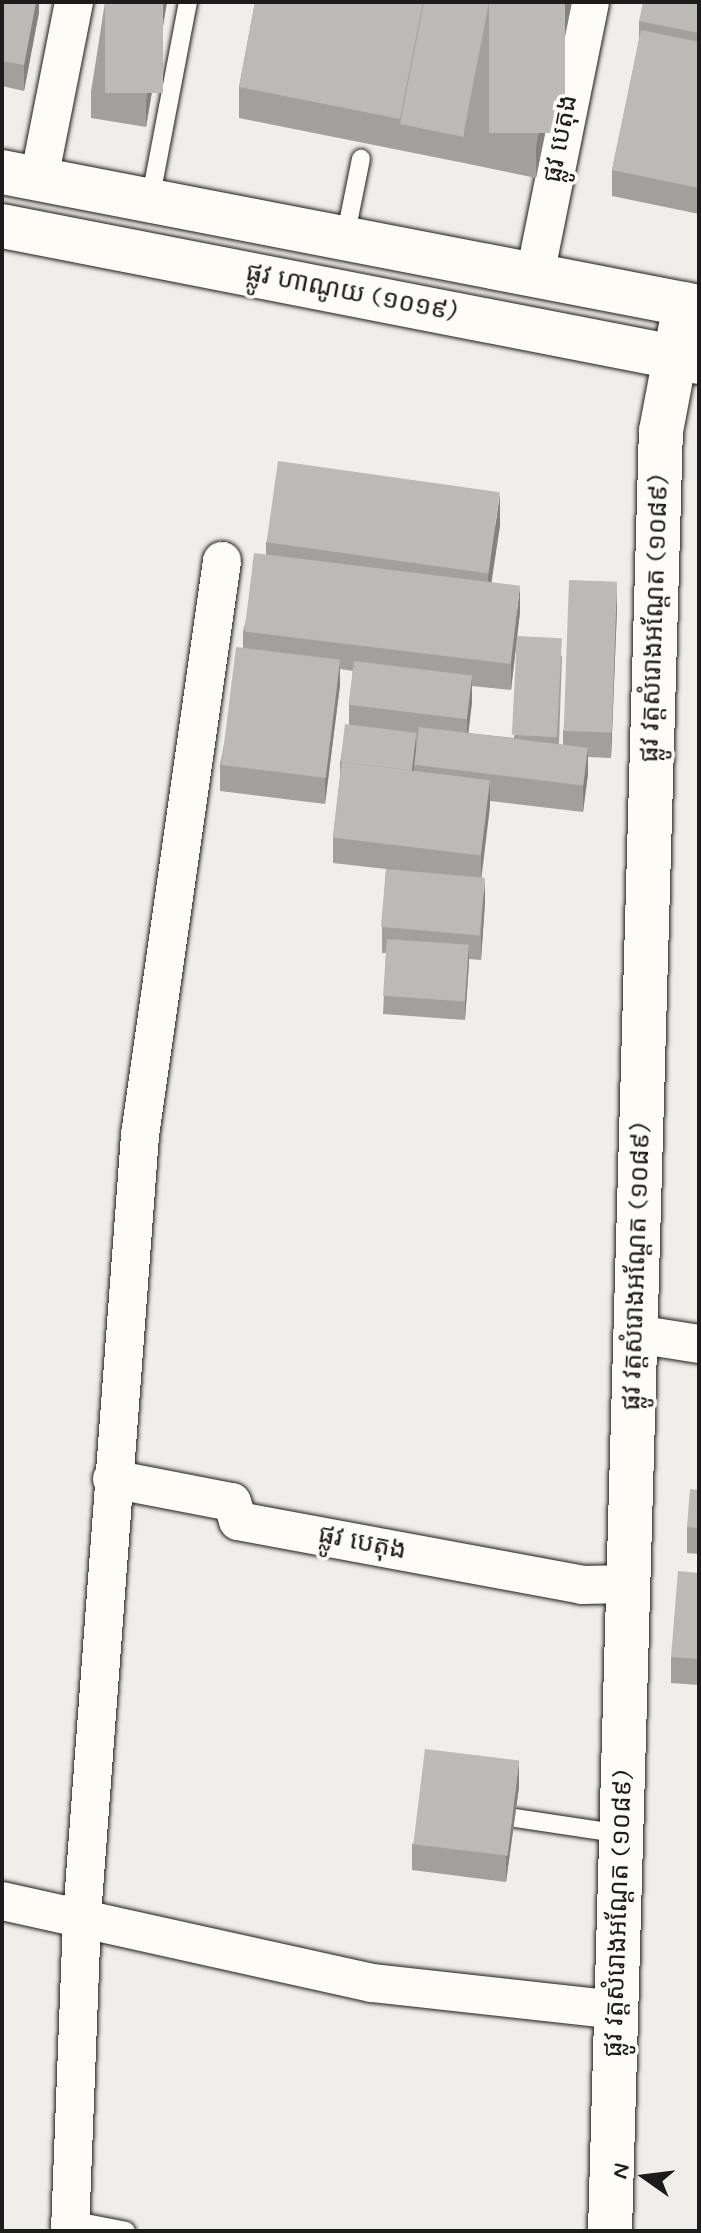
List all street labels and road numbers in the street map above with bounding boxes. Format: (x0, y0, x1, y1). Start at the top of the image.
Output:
street label: ផ្លូវ បេតុង (538, 92, 586, 186)
street label: ផ្លូវ ហាណូយ (១០១៩) (243, 258, 459, 330)
street label: ផ្លូវ វត្តសំរោងអណ្ដែត (១០៨៩) (635, 475, 677, 763)
street label: ផ្លូវ វត្តសំរោងអណ្ដែត (១០៨៩) (617, 1123, 659, 1411)
street label: ផ្លូវ បេតុង (315, 1520, 409, 1568)
street label: ផ្លូវ វត្តសំរោងអណ្ដែត (១០៨៩) (599, 1770, 641, 2058)

